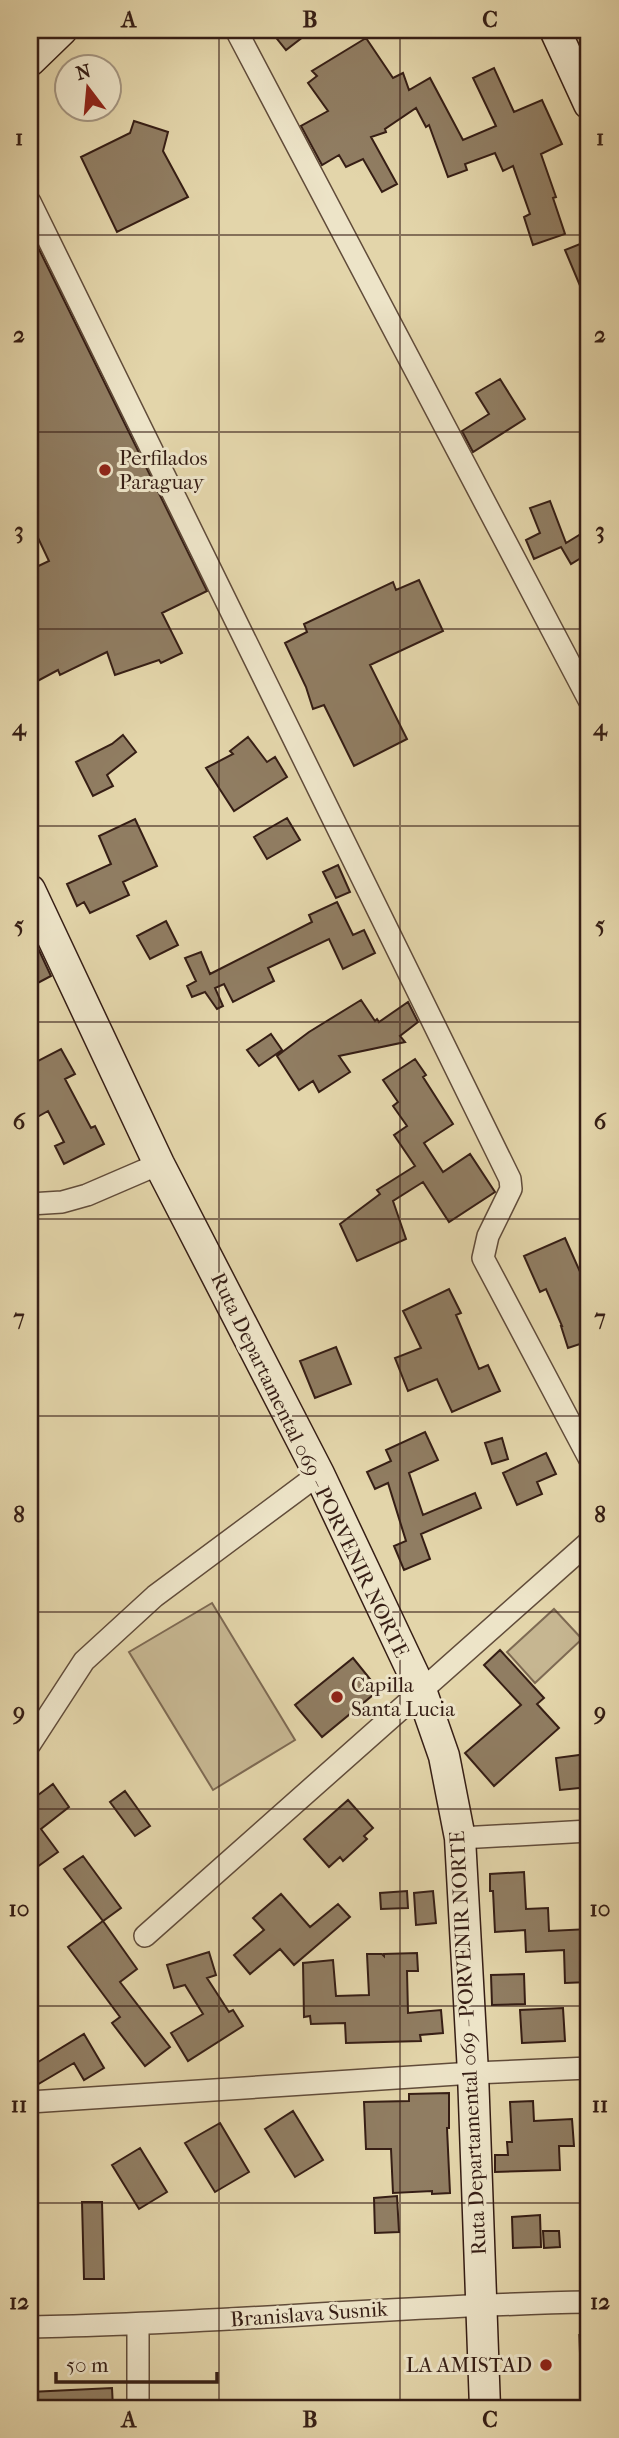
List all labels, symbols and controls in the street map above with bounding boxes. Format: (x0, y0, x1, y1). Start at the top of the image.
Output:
text: A (120, 6, 138, 33)
text: B (303, 6, 318, 33)
text: C (482, 6, 498, 33)
north arrow (52, 52, 122, 122)
text: N (74, 60, 94, 85)
text: 1 (15, 124, 23, 151)
text: 1 (596, 124, 604, 151)
text: 2 (13, 321, 25, 348)
text: 2 (594, 321, 606, 348)
place label: Perfilados Paraguay (119, 446, 208, 494)
marker: Perfilados Paraguay (97, 462, 113, 478)
text: 3 (14, 517, 24, 544)
text: 3 (595, 517, 605, 544)
text: 4 (11, 714, 27, 741)
text: 4 (592, 714, 608, 741)
text: 5 (14, 911, 24, 938)
text: 5 (595, 911, 605, 938)
text: 6 (13, 1108, 26, 1135)
text: 6 (594, 1108, 607, 1135)
street label: Ruta Departamental 069 - PORVENIR NORTE (206, 1269, 414, 1661)
text: 7 (12, 1304, 25, 1331)
text: 7 (593, 1304, 606, 1331)
text: 8 (13, 1501, 25, 1528)
text: 8 (594, 1501, 606, 1528)
place label: Capilla Santa Lucia (351, 1673, 455, 1721)
marker: Capilla Santa Lucia (329, 1689, 345, 1705)
text: 9 (12, 1698, 25, 1725)
text: 9 (593, 1698, 606, 1725)
street label: Ruta Departamental 069 - PORVENIR NORTE (445, 1830, 491, 2256)
text: 10 (9, 1895, 29, 1922)
text: 10 (590, 1895, 610, 1922)
text: 11 (11, 2091, 27, 2118)
text: 11 (592, 2091, 608, 2118)
text: 12 (9, 2288, 29, 2315)
text: 12 (590, 2288, 610, 2315)
street label: Branislava Susnik (230, 2297, 389, 2331)
scale bar (56, 2340, 217, 2384)
text: 50 m (66, 2353, 109, 2377)
place label: LA AMISTAD (406, 2353, 532, 2377)
marker: LA AMISTAD (538, 2357, 554, 2373)
text: A (120, 2406, 138, 2433)
text: B (303, 2406, 318, 2433)
text: C (482, 2406, 498, 2433)

